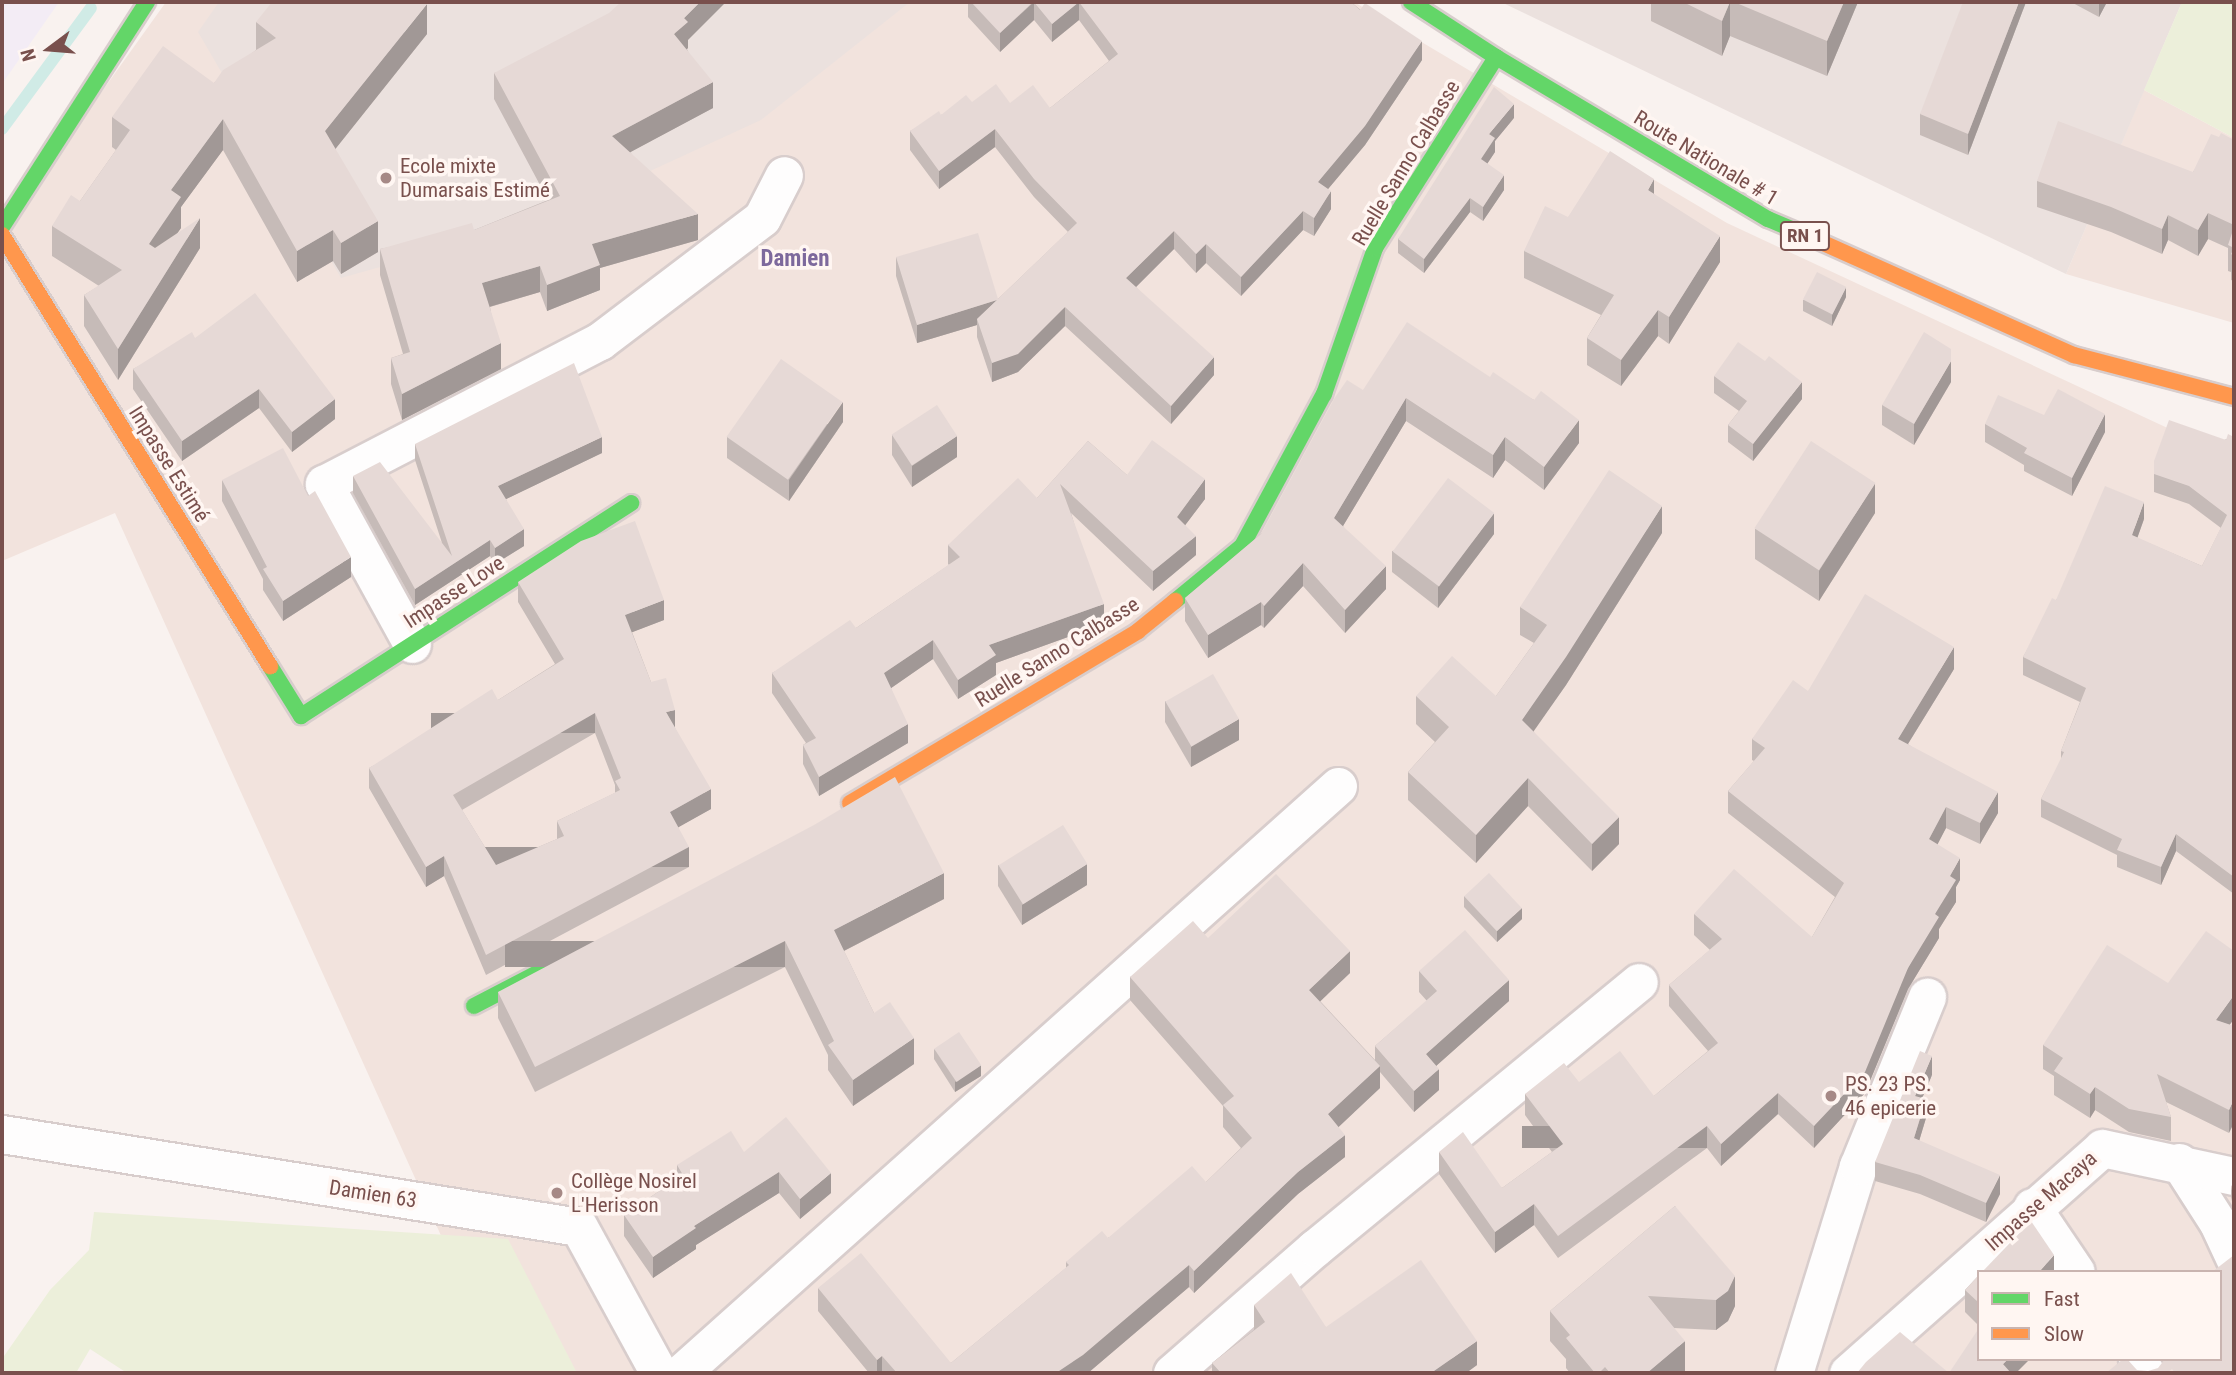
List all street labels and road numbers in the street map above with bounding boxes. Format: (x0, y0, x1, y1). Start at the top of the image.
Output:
street label: Ruelle Sanno Calbasse (1347, 76, 1465, 250)
street label: Route Nationale # 1 (1629, 105, 1783, 211)
road number: RN 1 (1779, 220, 1831, 252)
street label: Impasse Estimé (123, 401, 215, 527)
street label: Impasse Love (399, 550, 509, 634)
street label: Ruelle Sanno Calbasse (970, 591, 1144, 713)
street label: Impasse Macaya (1980, 1146, 2102, 1256)
street label: Damien 63 (327, 1175, 419, 1213)

